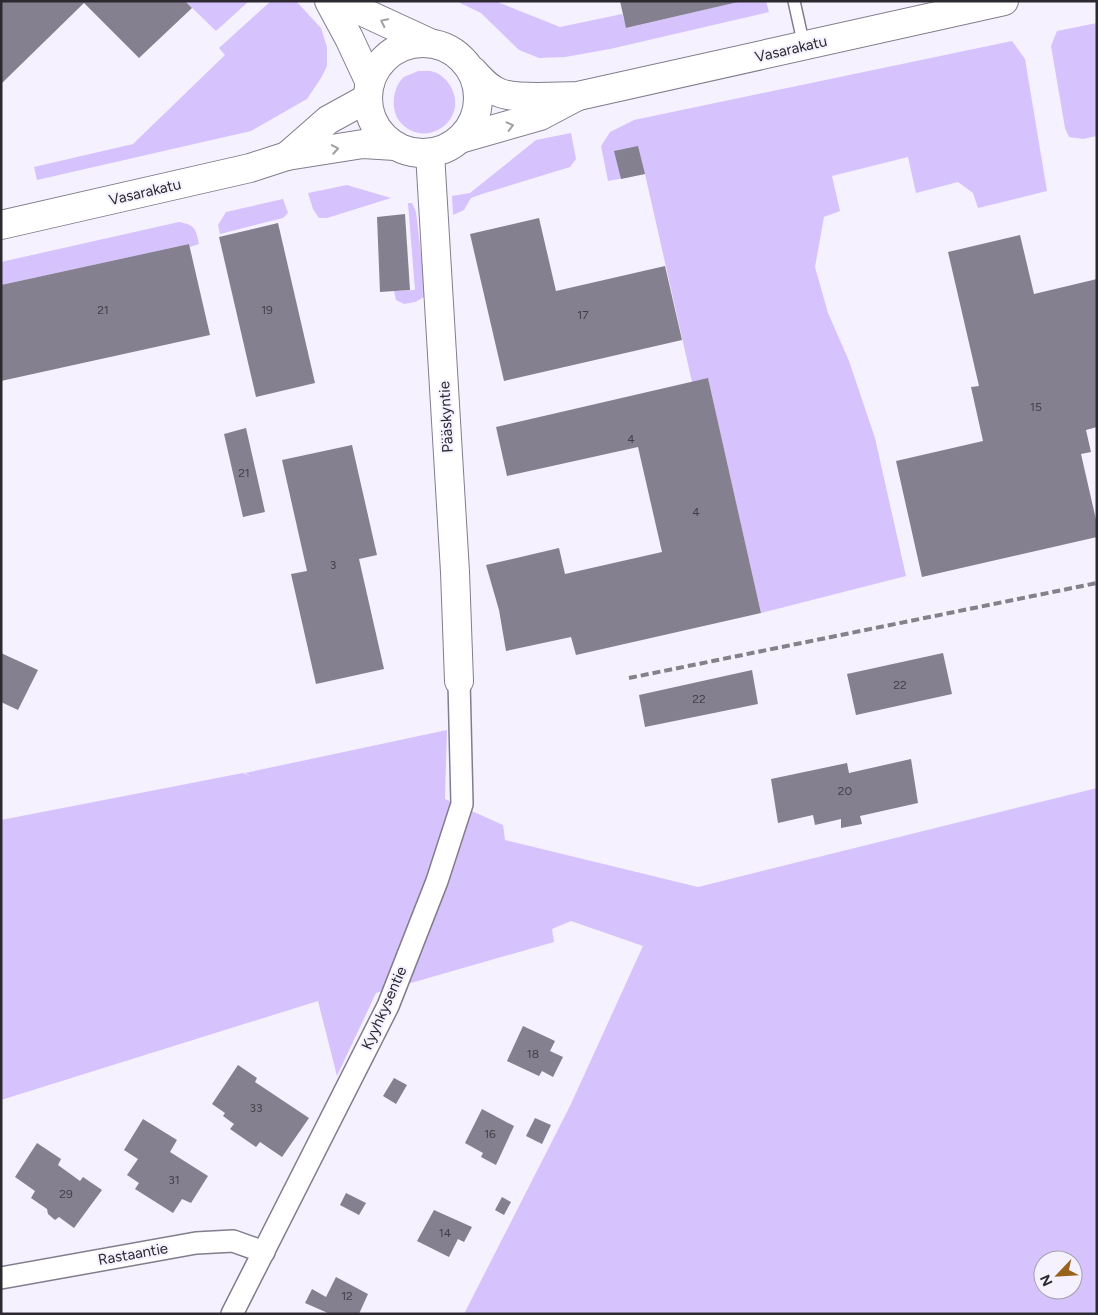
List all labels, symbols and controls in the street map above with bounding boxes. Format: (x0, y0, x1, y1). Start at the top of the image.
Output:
one-way arrow (380, 18, 389, 28)
street label: Vasarakatu (753, 32, 829, 66)
one-way arrow (506, 121, 514, 131)
one-way arrow (331, 144, 340, 154)
street label: Vasarakatu (107, 175, 183, 209)
house number: 21 (97, 303, 109, 317)
house number: 19 (261, 303, 273, 317)
house number: 17 (577, 308, 589, 322)
street label: Pääskyntie (435, 381, 457, 453)
house number: 15 (1030, 400, 1042, 414)
house number: 4 (627, 432, 635, 446)
house number: 21 (238, 466, 250, 480)
house number: 4 (692, 505, 700, 519)
house number: 3 (330, 558, 336, 572)
house number: 22 (893, 678, 907, 692)
house number: 22 (692, 692, 706, 706)
house number: 20 (838, 784, 853, 798)
street label: Kyyhkysentie (358, 964, 410, 1052)
house number: 18 (527, 1047, 539, 1061)
house number: 33 (249, 1101, 263, 1115)
house number: 16 (484, 1127, 496, 1141)
house number: 31 (168, 1173, 180, 1187)
house number: 29 (59, 1187, 73, 1201)
house number: 14 (439, 1226, 452, 1240)
street label: Rastaantie (97, 1239, 169, 1269)
north arrow (1033, 1250, 1083, 1300)
text: N (1037, 1272, 1057, 1289)
house number: 12 (341, 1289, 353, 1303)

